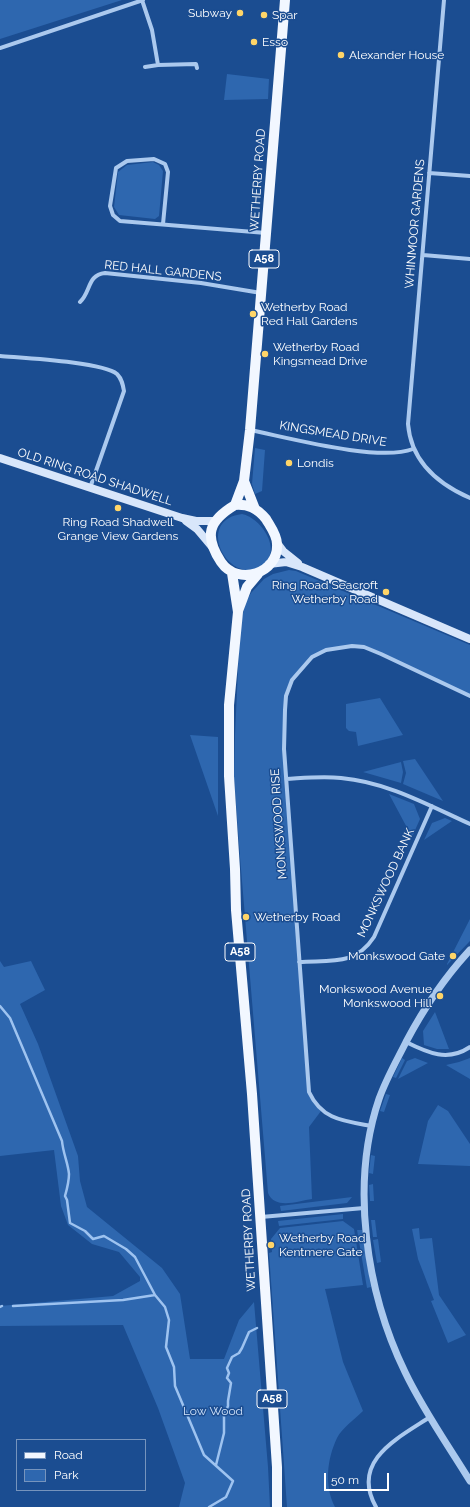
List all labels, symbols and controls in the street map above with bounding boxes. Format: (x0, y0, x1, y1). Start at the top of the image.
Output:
place label: Subway (188, 6, 232, 20)
marker: Subway (235, 8, 245, 18)
place label: Spar (272, 8, 297, 22)
marker: Spar (259, 10, 269, 20)
place label: Esso (262, 35, 288, 49)
marker: Esso (249, 37, 259, 47)
place label: Alexander House (349, 48, 444, 62)
marker: Alexander House (336, 50, 346, 60)
street label: WETHERBY ROAD (247, 128, 269, 232)
street label: WHINMOOR GARDENS (402, 159, 428, 289)
road number: A58 (249, 250, 279, 268)
street label: RED HALL GARDENS (104, 258, 222, 284)
place label: Wetherby Road Red Hall Gardens (261, 300, 358, 328)
marker: Wetherby Road Red Hall Gardens (248, 309, 258, 319)
place label: Wetherby Road Kingsmead Drive (273, 340, 367, 368)
marker: Wetherby Road Kingsmead Drive (260, 349, 270, 359)
street label: KINGSMEAD DRIVE (278, 418, 388, 450)
street label: OLD RING ROAD SHADWELL (16, 445, 174, 509)
place label: Londis (297, 456, 334, 470)
marker: Londis (284, 458, 294, 468)
marker: Ring Road Shadwell Grange View Gardens (113, 503, 123, 513)
place label: Ring Road Shadwell Grange View Gardens (58, 515, 178, 543)
place label: Ring Road Seacroft Wetherby Road (272, 578, 378, 606)
marker: Ring Road Seacroft Wetherby Road (381, 587, 391, 597)
street label: MONKSWOOD RISE (268, 768, 290, 880)
street label: MONKSWOOD BANK (354, 826, 418, 940)
place label: Wetherby Road (254, 910, 341, 924)
marker: Wetherby Road (241, 912, 251, 922)
road number: A58 (225, 943, 255, 961)
place label: Monkswood Gate (348, 949, 445, 963)
marker: Monkswood Gate (448, 951, 458, 961)
place label: Monkswood Avenue Monkswood Hill (319, 982, 432, 1010)
marker: Monkswood Avenue Monkswood Hill (435, 991, 445, 1001)
street label: WETHERBY ROAD (239, 1188, 259, 1292)
place label: Wetherby Road Kentmere Gate (279, 1231, 366, 1259)
marker: Wetherby Road Kentmere Gate (266, 1240, 276, 1250)
road number: A58 (257, 1390, 287, 1408)
park label: Low Wood (183, 1404, 243, 1418)
legend (16, 1439, 146, 1491)
text: Road (54, 1448, 83, 1462)
scale bar (326, 1465, 391, 1491)
text: Park (54, 1468, 79, 1482)
text: 50 m (331, 1473, 359, 1487)

